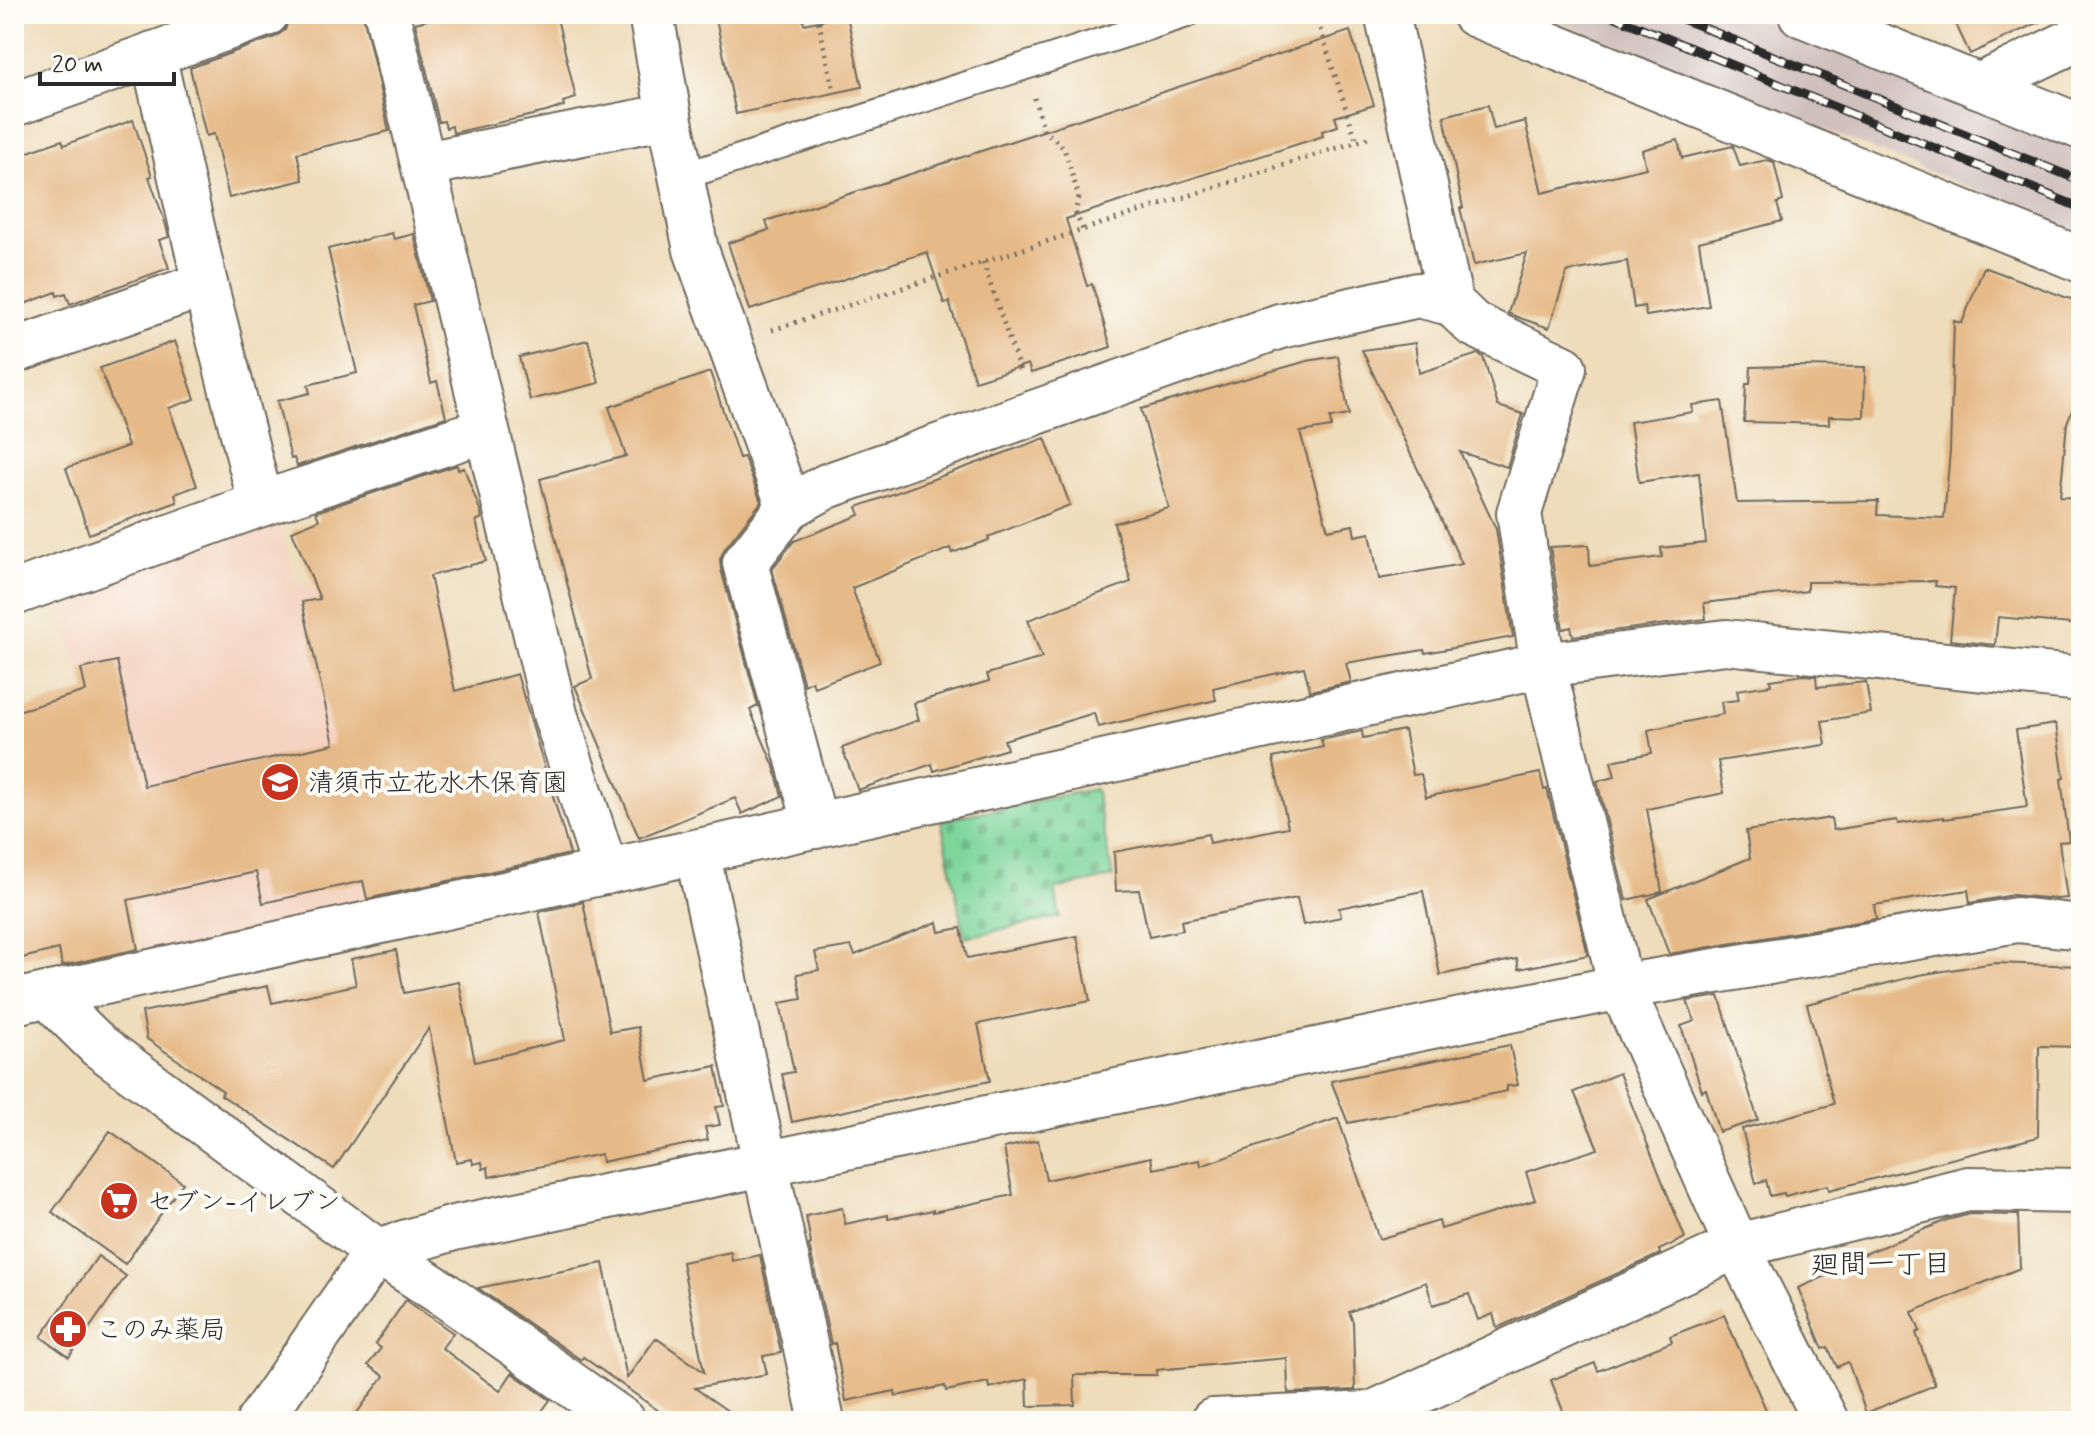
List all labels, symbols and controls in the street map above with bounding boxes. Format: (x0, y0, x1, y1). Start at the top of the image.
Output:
scale bar (40, 36, 174, 86)
text: 20 m (52, 50, 103, 81)
school or university icon: 清須市立花水木保育園 (259, 761, 301, 803)
place label: 清須市立花水木保育園 (308, 767, 568, 801)
supermarket icon: セブン-イレブン (98, 1180, 140, 1222)
place label: セブン-イレブン (147, 1186, 341, 1220)
district label: 廻間一丁目 (1811, 1247, 1951, 1284)
pharmacy icon: このみ薬局 (47, 1308, 89, 1350)
place label: このみ薬局 (96, 1314, 226, 1348)

